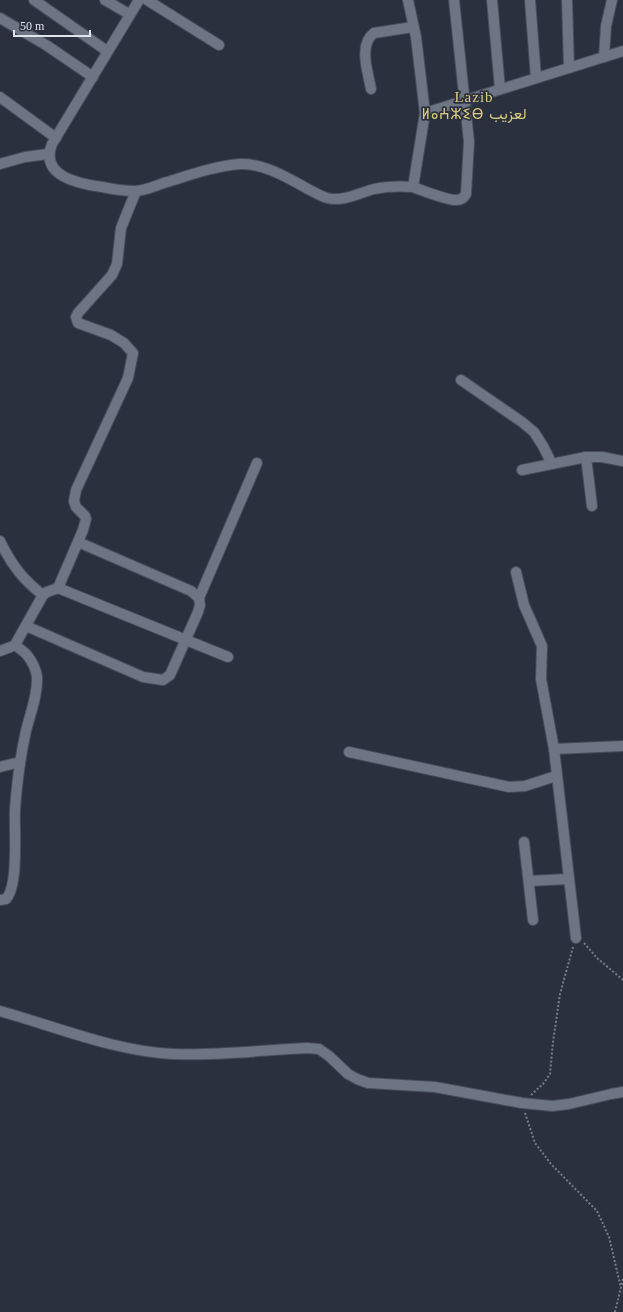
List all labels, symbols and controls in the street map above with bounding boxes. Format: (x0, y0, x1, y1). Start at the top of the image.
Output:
scale bar (14, 12, 90, 38)
text: 50 m (20, 19, 45, 33)
district label: Lazib ⵍⴰⵄⵣⵉⴱ لعزيب (422, 89, 526, 123)

